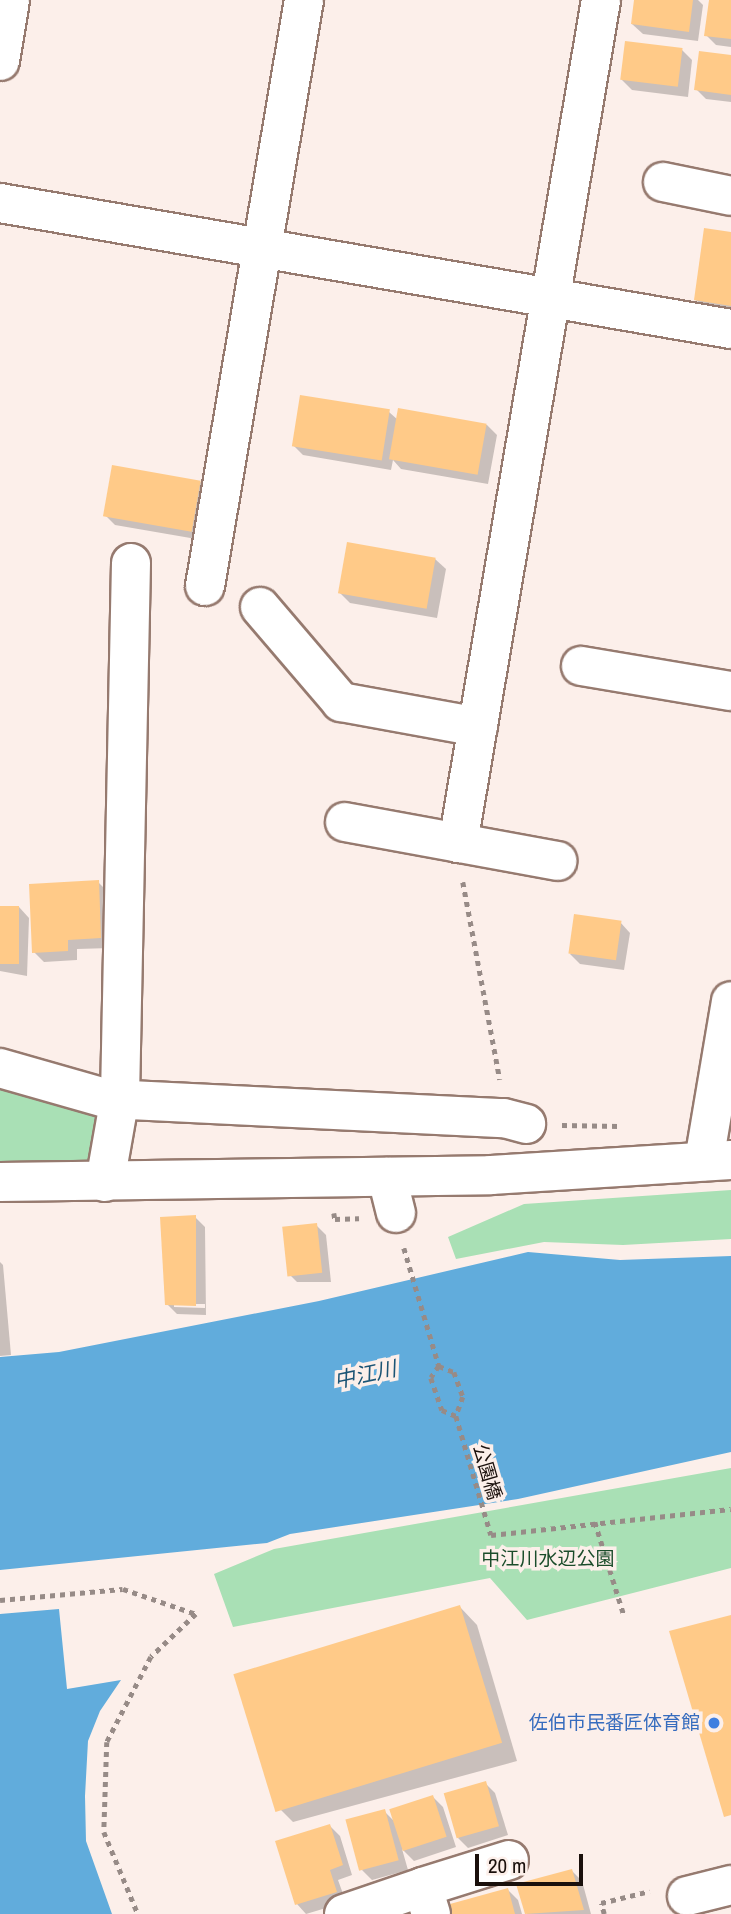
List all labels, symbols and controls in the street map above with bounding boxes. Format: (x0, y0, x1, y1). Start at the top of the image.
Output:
water label: 中江川 (332, 1356, 398, 1394)
street label: 公園橋 (468, 1441, 506, 1503)
park label: 中江川水辺公園 (482, 1548, 614, 1570)
place label: 佐伯市民番匠体育館 (529, 1712, 700, 1734)
marker: 佐伯市民番匠体育館 (706, 1715, 722, 1731)
scale bar (479, 1840, 588, 1884)
text: 20 m (488, 1851, 526, 1880)

